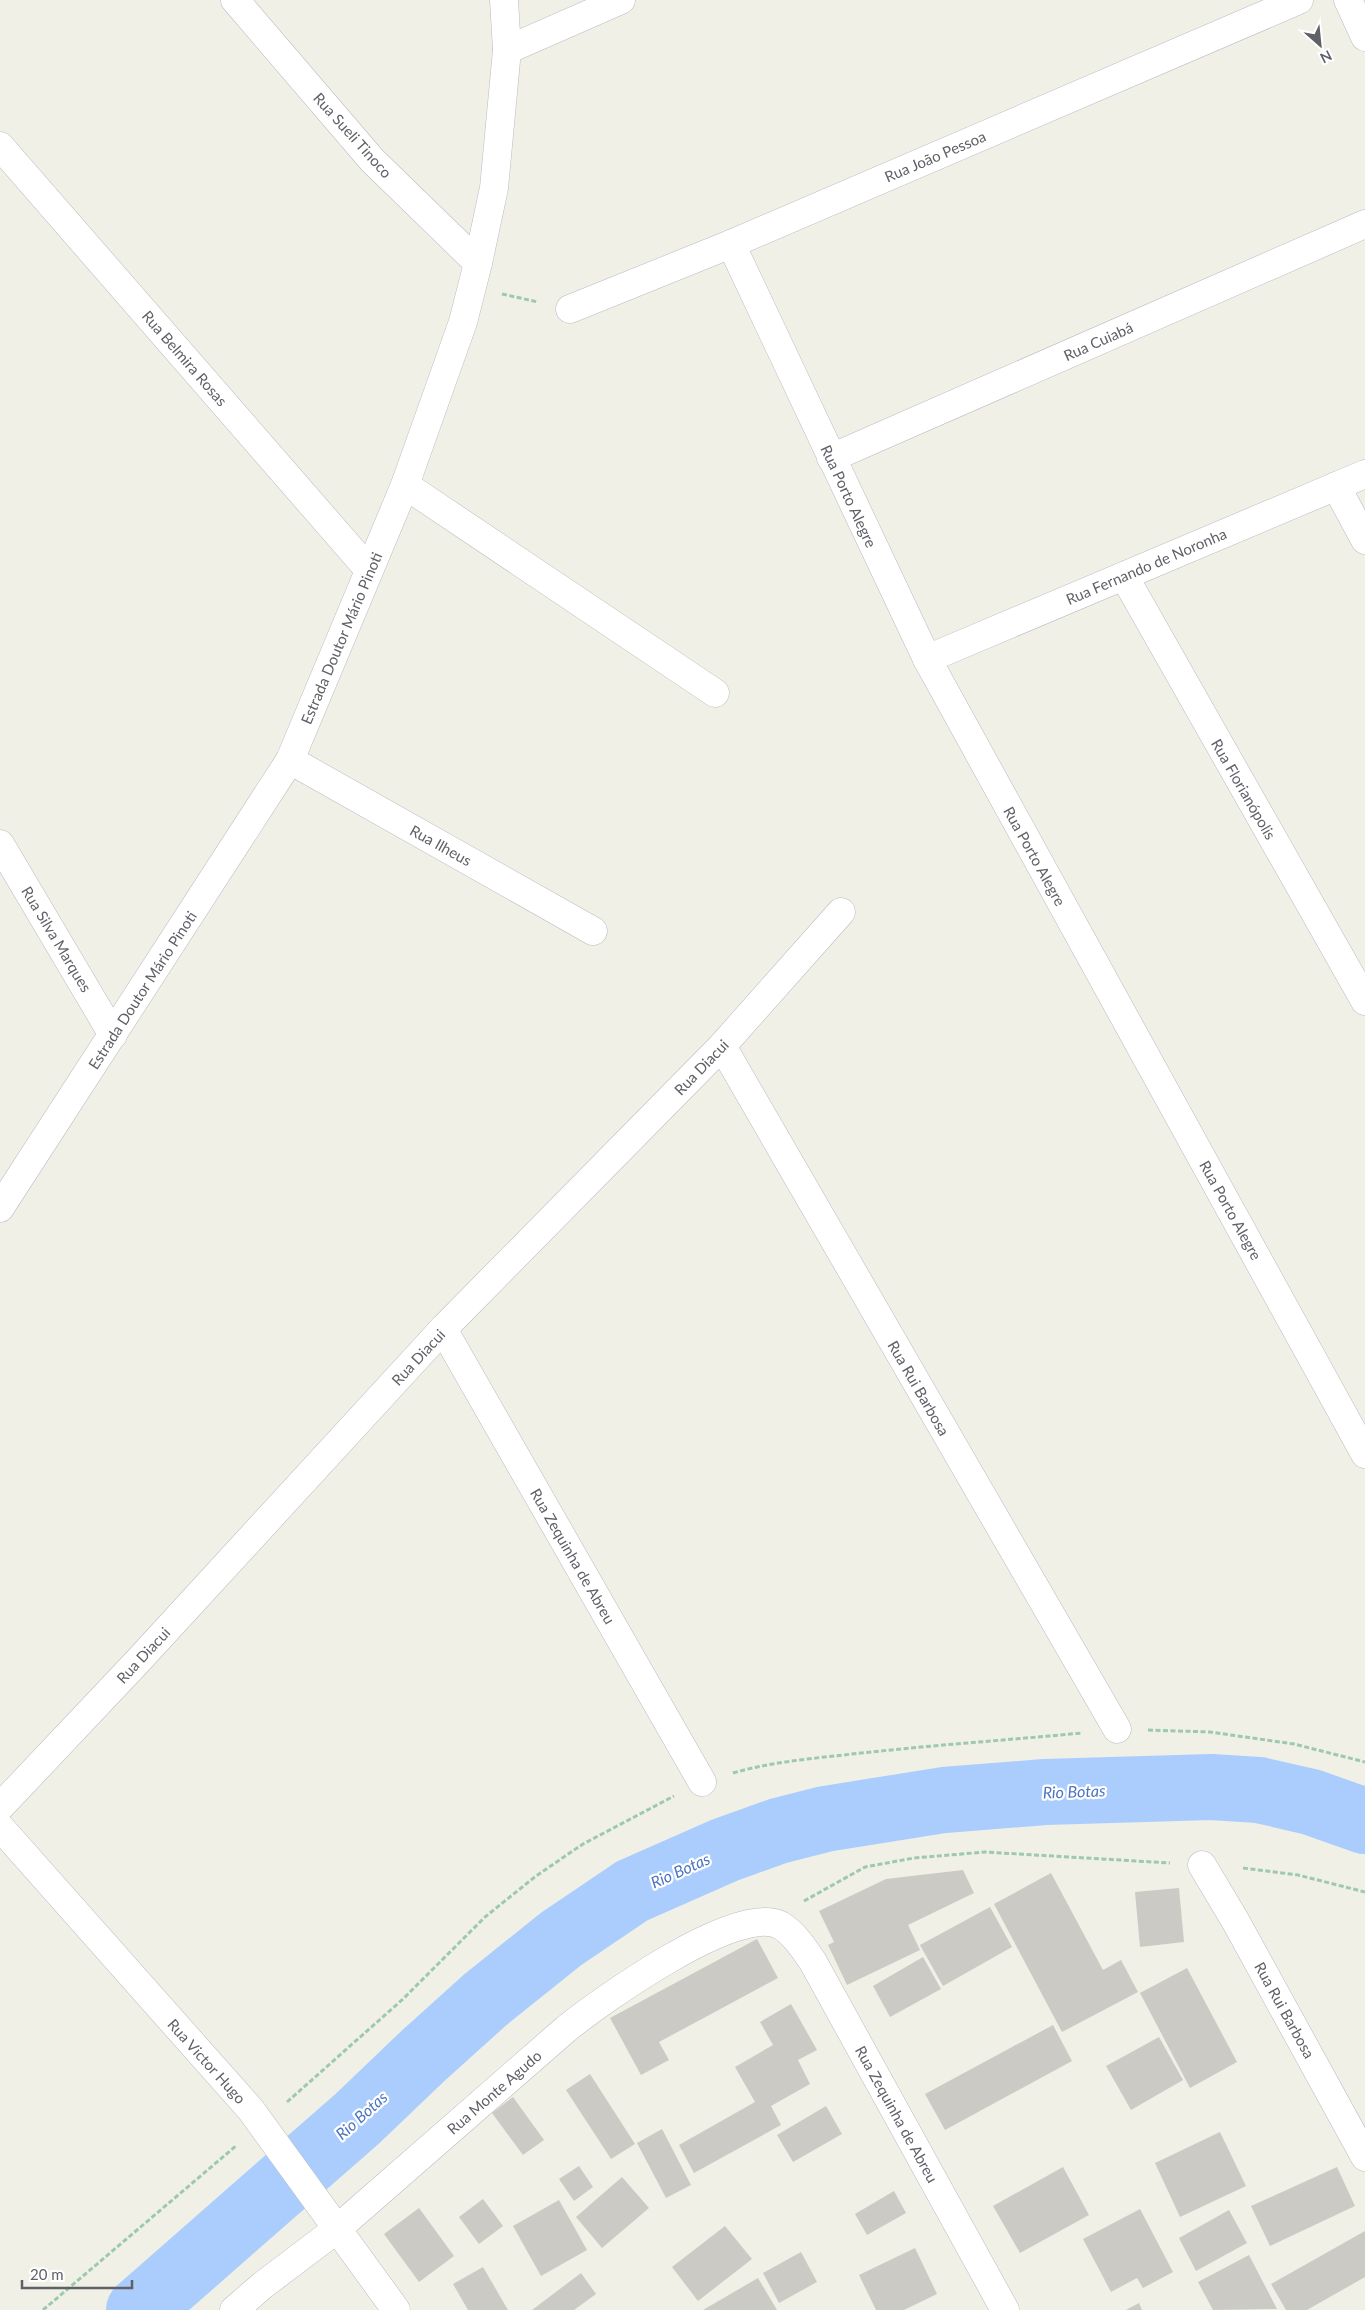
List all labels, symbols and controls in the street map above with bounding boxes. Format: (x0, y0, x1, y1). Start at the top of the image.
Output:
north arrow (1295, 20, 1345, 70)
text: N (1317, 47, 1335, 67)
street label: Rua Sueli Tinoco (310, 89, 396, 181)
street label: Rua João Pessoa (882, 127, 988, 185)
street label: Rua Belmira Rosas (139, 307, 231, 409)
street label: Rua Cuiabá (1061, 318, 1135, 364)
street label: Rua Porto Alegre (817, 442, 881, 550)
street label: Rua Fernando de Noronha (1063, 524, 1229, 608)
street label: Estrada Doutor Mário Pinoti (297, 549, 385, 727)
street label: Rua Florianópolis (1208, 736, 1280, 842)
street label: Rua Porto Alegre (1000, 803, 1070, 909)
street label: Rua Ilheus (407, 821, 475, 869)
street label: Rua Silva Marques (18, 883, 96, 995)
street label: Estrada Doutor Mário Pinoti (84, 908, 200, 1072)
street label: Rua Diacui (670, 1036, 732, 1098)
street label: Rua Porto Alegre (1196, 1157, 1266, 1263)
street label: Rua Diacui (387, 1325, 449, 1389)
street label: Rua Rui Barbosa (884, 1337, 954, 1439)
street label: Rua Zequinha de Abreu (527, 1485, 619, 1627)
street label: Rua Diacui (112, 1623, 174, 1687)
water label: Rio Botas (1042, 1780, 1106, 1802)
water label: Rio Botas (647, 1848, 713, 1891)
street label: Rua Rui Barbosa (1251, 1959, 1319, 2061)
street label: Rua Victor Hugo (164, 2015, 250, 2107)
street label: Rua Zequinha de Abreu (852, 2043, 942, 2185)
street label: Rua Monte Agudo (443, 2046, 545, 2138)
water label: Rio Botas (331, 2087, 391, 2143)
scale bar (22, 2258, 132, 2290)
text: 20 m (30, 2265, 64, 2283)

